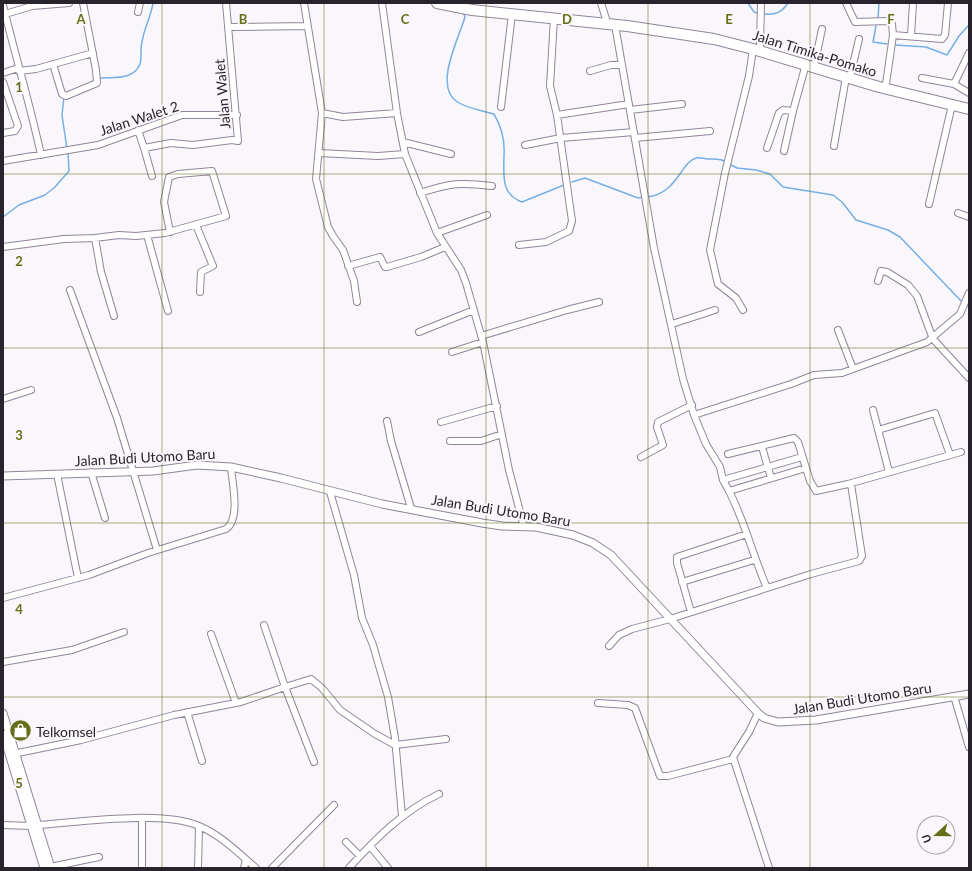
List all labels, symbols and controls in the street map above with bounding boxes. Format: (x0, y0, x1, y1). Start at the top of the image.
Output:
text: A (75, 11, 86, 27)
text: B (239, 11, 248, 27)
text: C (401, 11, 410, 27)
text: D (562, 11, 572, 27)
text: E (725, 11, 733, 27)
text: F (887, 11, 895, 27)
street label: Jalan Timika-Pomako (751, 26, 879, 80)
street label: Jalan Walet (210, 58, 234, 130)
text: 1 (15, 79, 23, 95)
street label: Jalan Walet 2 (97, 97, 181, 139)
text: 2 (15, 253, 23, 269)
text: 3 (15, 427, 23, 443)
street label: Jalan Budi Utomo Baru (74, 445, 216, 469)
street label: Jalan Budi Utomo Baru (430, 491, 572, 529)
text: 4 (15, 601, 23, 617)
street label: Jalan Budi Utomo Baru (791, 679, 933, 717)
shop icon: Telkomsel (8, 718, 34, 744)
place label: Telkomsel (36, 723, 96, 740)
text: 5 (15, 775, 23, 791)
north arrow (916, 815, 956, 855)
text: U (919, 833, 934, 845)

